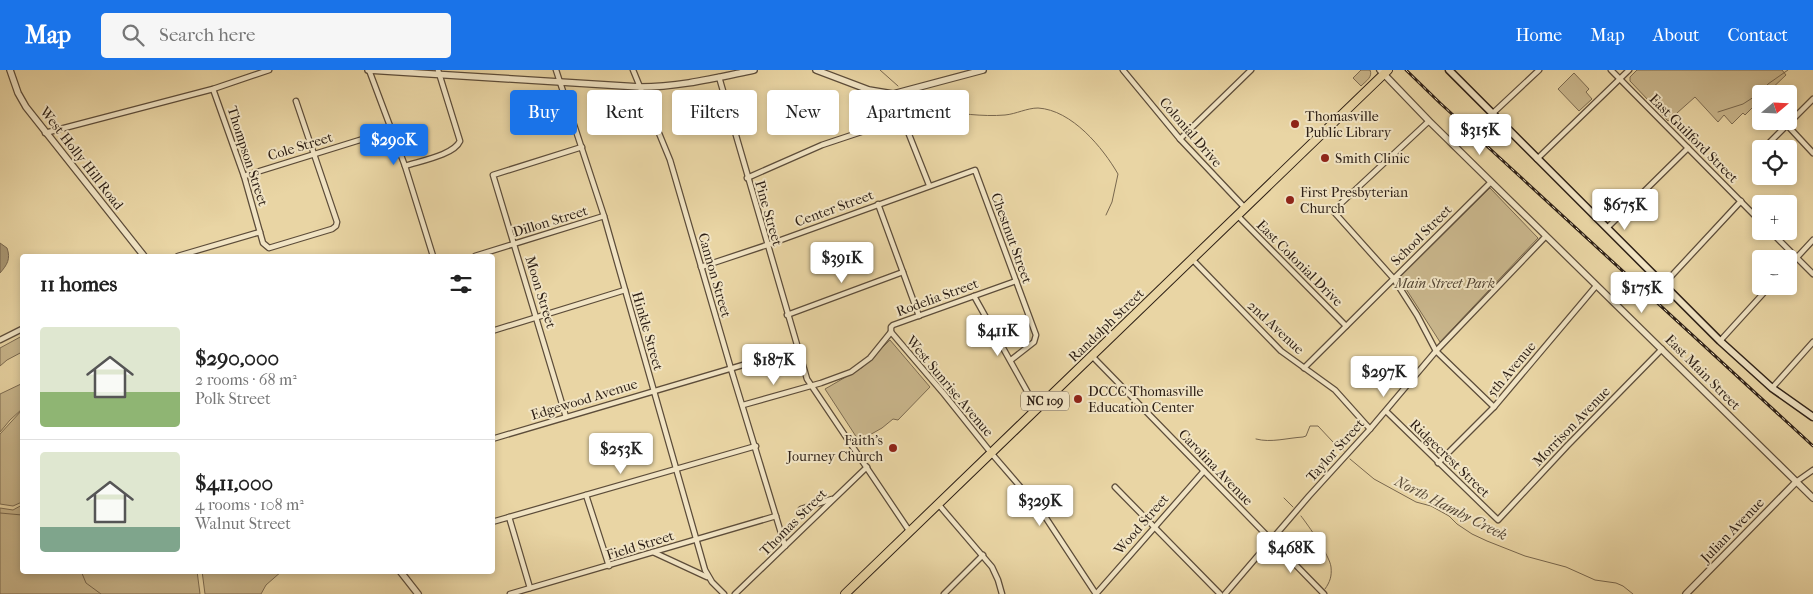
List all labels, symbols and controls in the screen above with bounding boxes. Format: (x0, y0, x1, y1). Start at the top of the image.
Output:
search box (101, 13, 451, 58)
text: Map (25, 21, 71, 49)
icon: search (119, 21, 147, 49)
text: Search here (159, 24, 255, 46)
text: Home (1515, 25, 1562, 46)
text: Map (1590, 25, 1625, 46)
text: About (1653, 25, 1699, 46)
text: Contact (1727, 25, 1788, 46)
north arrow (1752, 85, 1798, 130)
map controls (1752, 85, 1797, 295)
chip: Buy (510, 90, 577, 135)
chip: Rent (587, 90, 662, 135)
chip: Filters (672, 90, 757, 135)
chip: New (767, 90, 839, 135)
chip: Apartment (849, 90, 969, 135)
street label: East Guilford Street (1646, 90, 1742, 186)
street label: Colonial Drive (1156, 94, 1226, 171)
street label: West Holly Hill Road (36, 103, 127, 213)
street label: Thompson Street (223, 104, 272, 208)
place label: Thomasville Public Library (1305, 108, 1392, 141)
pin: $315K (1445, 114, 1515, 156)
marker: Thomasville Public Library (1289, 118, 1301, 130)
text: $315K (1460, 120, 1500, 139)
pin: $290K (359, 124, 429, 166)
street label: Cole Street (266, 129, 335, 164)
text: $290K (371, 130, 417, 149)
button: locate (1752, 140, 1797, 185)
place label: Smith Clinic (1335, 150, 1410, 167)
marker: Smith Clinic (1319, 152, 1331, 164)
street label: Pine Street (751, 178, 786, 248)
place label: First Presbyterian Church (1300, 184, 1408, 217)
street label: Center Street (793, 186, 876, 231)
pin: $675K (1590, 189, 1660, 231)
street label: Chestnut Street (987, 191, 1036, 286)
marker: First Presbyterian Church (1284, 194, 1296, 206)
text: $675K (1603, 195, 1647, 214)
button: + (1752, 195, 1797, 240)
street label: School Street (1387, 201, 1455, 269)
street label: Dillon Street (511, 202, 590, 241)
street label: East Colonial Drive (1253, 217, 1346, 310)
street label: Cannon Street (694, 231, 735, 319)
pin: $391K (807, 242, 877, 284)
text: $391K (821, 248, 863, 267)
button: − (1752, 250, 1797, 295)
street label: Moon Street (521, 254, 560, 330)
icon: filters (447, 270, 475, 298)
text: 11 homes (40, 272, 117, 296)
pin: $175K (1607, 272, 1677, 314)
street label: Rodelia Street (894, 275, 980, 320)
park label: Main Street Park (1394, 275, 1495, 292)
text: $175K (1622, 278, 1662, 297)
street label: Randolph Street (1065, 285, 1148, 366)
street label: Hinkle Street (628, 290, 667, 373)
street label: 2nd Avenue (1244, 297, 1307, 358)
pin: $411K (963, 314, 1033, 357)
text: $411K (977, 321, 1019, 340)
street label: East Main Street (1661, 331, 1744, 414)
street label: West Sunrise Avenue (902, 332, 997, 440)
street label: 5th Avenue (1483, 338, 1540, 400)
pin: $187K (739, 344, 809, 386)
text: $290,000 (195, 346, 279, 370)
icon: home (80, 347, 140, 407)
text: $187K (753, 350, 795, 369)
pin: $297K (1349, 356, 1419, 398)
text: $297K (1362, 362, 1406, 381)
text: 2 rooms · 68 m² (195, 370, 297, 389)
street label: Edgewood Avenue (529, 375, 640, 424)
place label: DCCC Thomasville Education Center (1088, 383, 1204, 416)
street label: Morrison Avenue (1529, 383, 1614, 470)
text: Polk Street (195, 389, 271, 408)
road number: NC 109 (1021, 392, 1069, 411)
marker: DCCC Thomasville Education Center (1072, 393, 1084, 405)
street label: Taylor Street (1303, 415, 1368, 485)
street label: Ridgecrest Street (1406, 416, 1493, 501)
street label: Carolina Avenue (1175, 426, 1256, 509)
pin: $253K (586, 432, 656, 475)
place label: Faith's Journey Church (786, 432, 883, 465)
text: $253K (600, 439, 642, 458)
marker: Faith's Journey Church (887, 442, 899, 454)
text: $411,000 (195, 471, 273, 495)
water label: North Hamby Creek (1391, 471, 1510, 544)
icon: home (80, 472, 140, 532)
pin: $329K (1005, 484, 1075, 527)
street label: Thomas Street (756, 485, 830, 559)
text: $329K (1018, 491, 1062, 510)
street label: Wood Street (1110, 491, 1172, 559)
street label: Julian Avenue (1696, 494, 1768, 567)
text: 4 rooms · 108 m² (195, 495, 304, 514)
text: Walnut Street (195, 514, 291, 533)
street label: Field Street (604, 527, 676, 564)
pin: $468K (1256, 532, 1326, 574)
text: $468K (1268, 538, 1314, 557)

